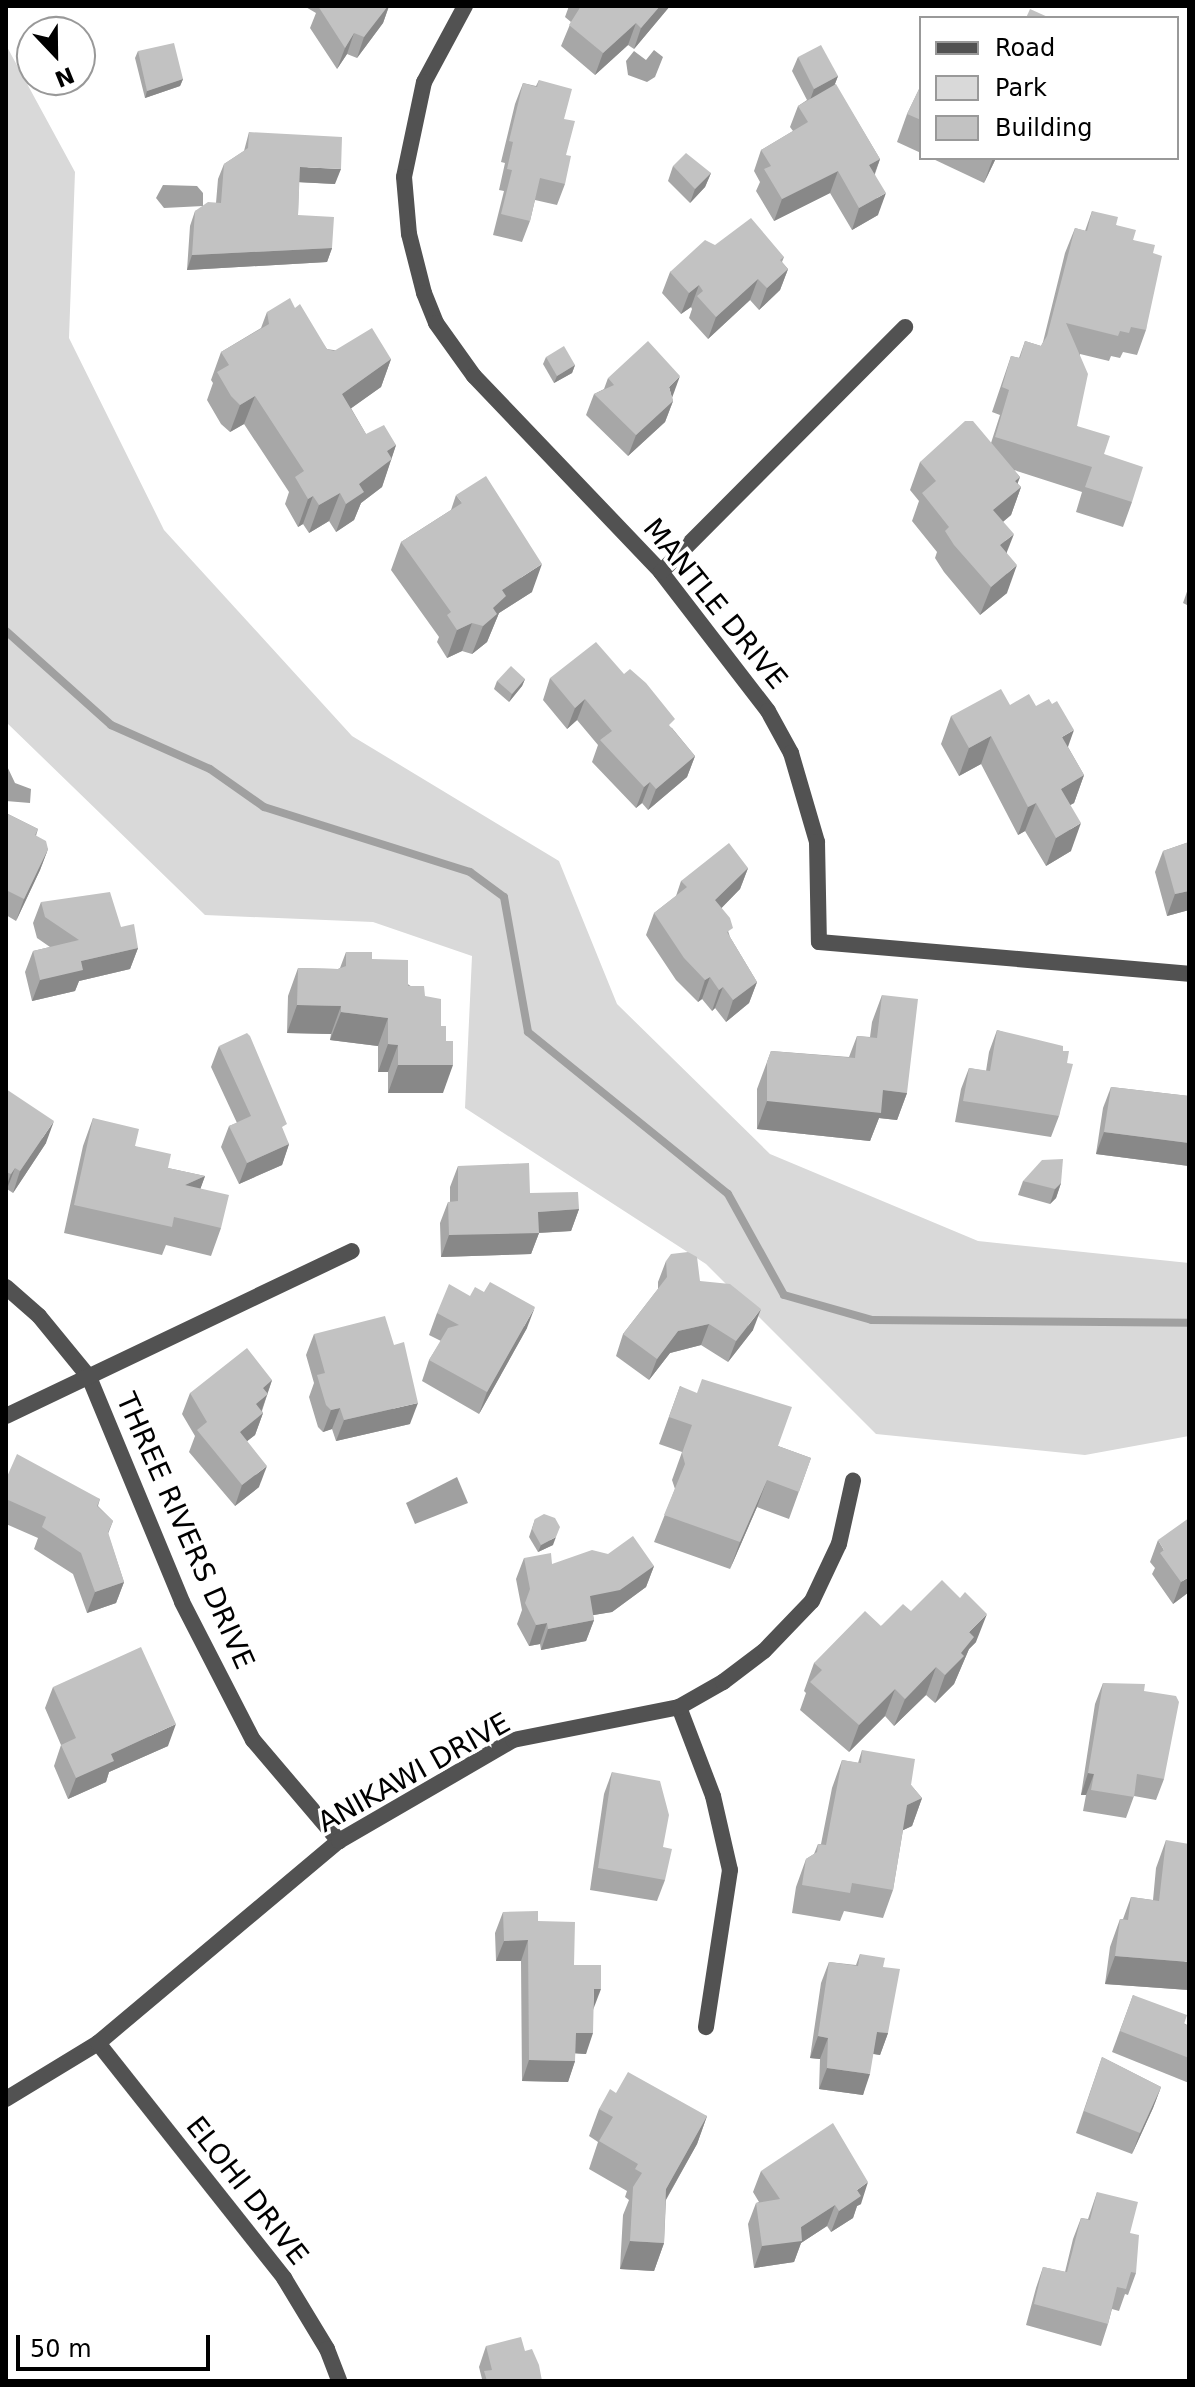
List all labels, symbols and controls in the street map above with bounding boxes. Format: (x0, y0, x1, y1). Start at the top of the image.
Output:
north arrow (16, 16, 96, 96)
legend (919, 16, 1179, 160)
text: Road (995, 34, 1055, 62)
text: N (51, 62, 78, 92)
text: Park (995, 74, 1047, 102)
text: Building (995, 114, 1092, 142)
street label: MANTLE DRIVE (636, 512, 794, 696)
street label: THREE RIVERS DRIVE (109, 1388, 261, 1674)
street label: ANIKAWI DRIVE (312, 1706, 516, 1840)
street label: ELOHI DRIVE (179, 2110, 315, 2272)
scale bar (20, 2319, 214, 2369)
text: 50 m (30, 2335, 92, 2363)

